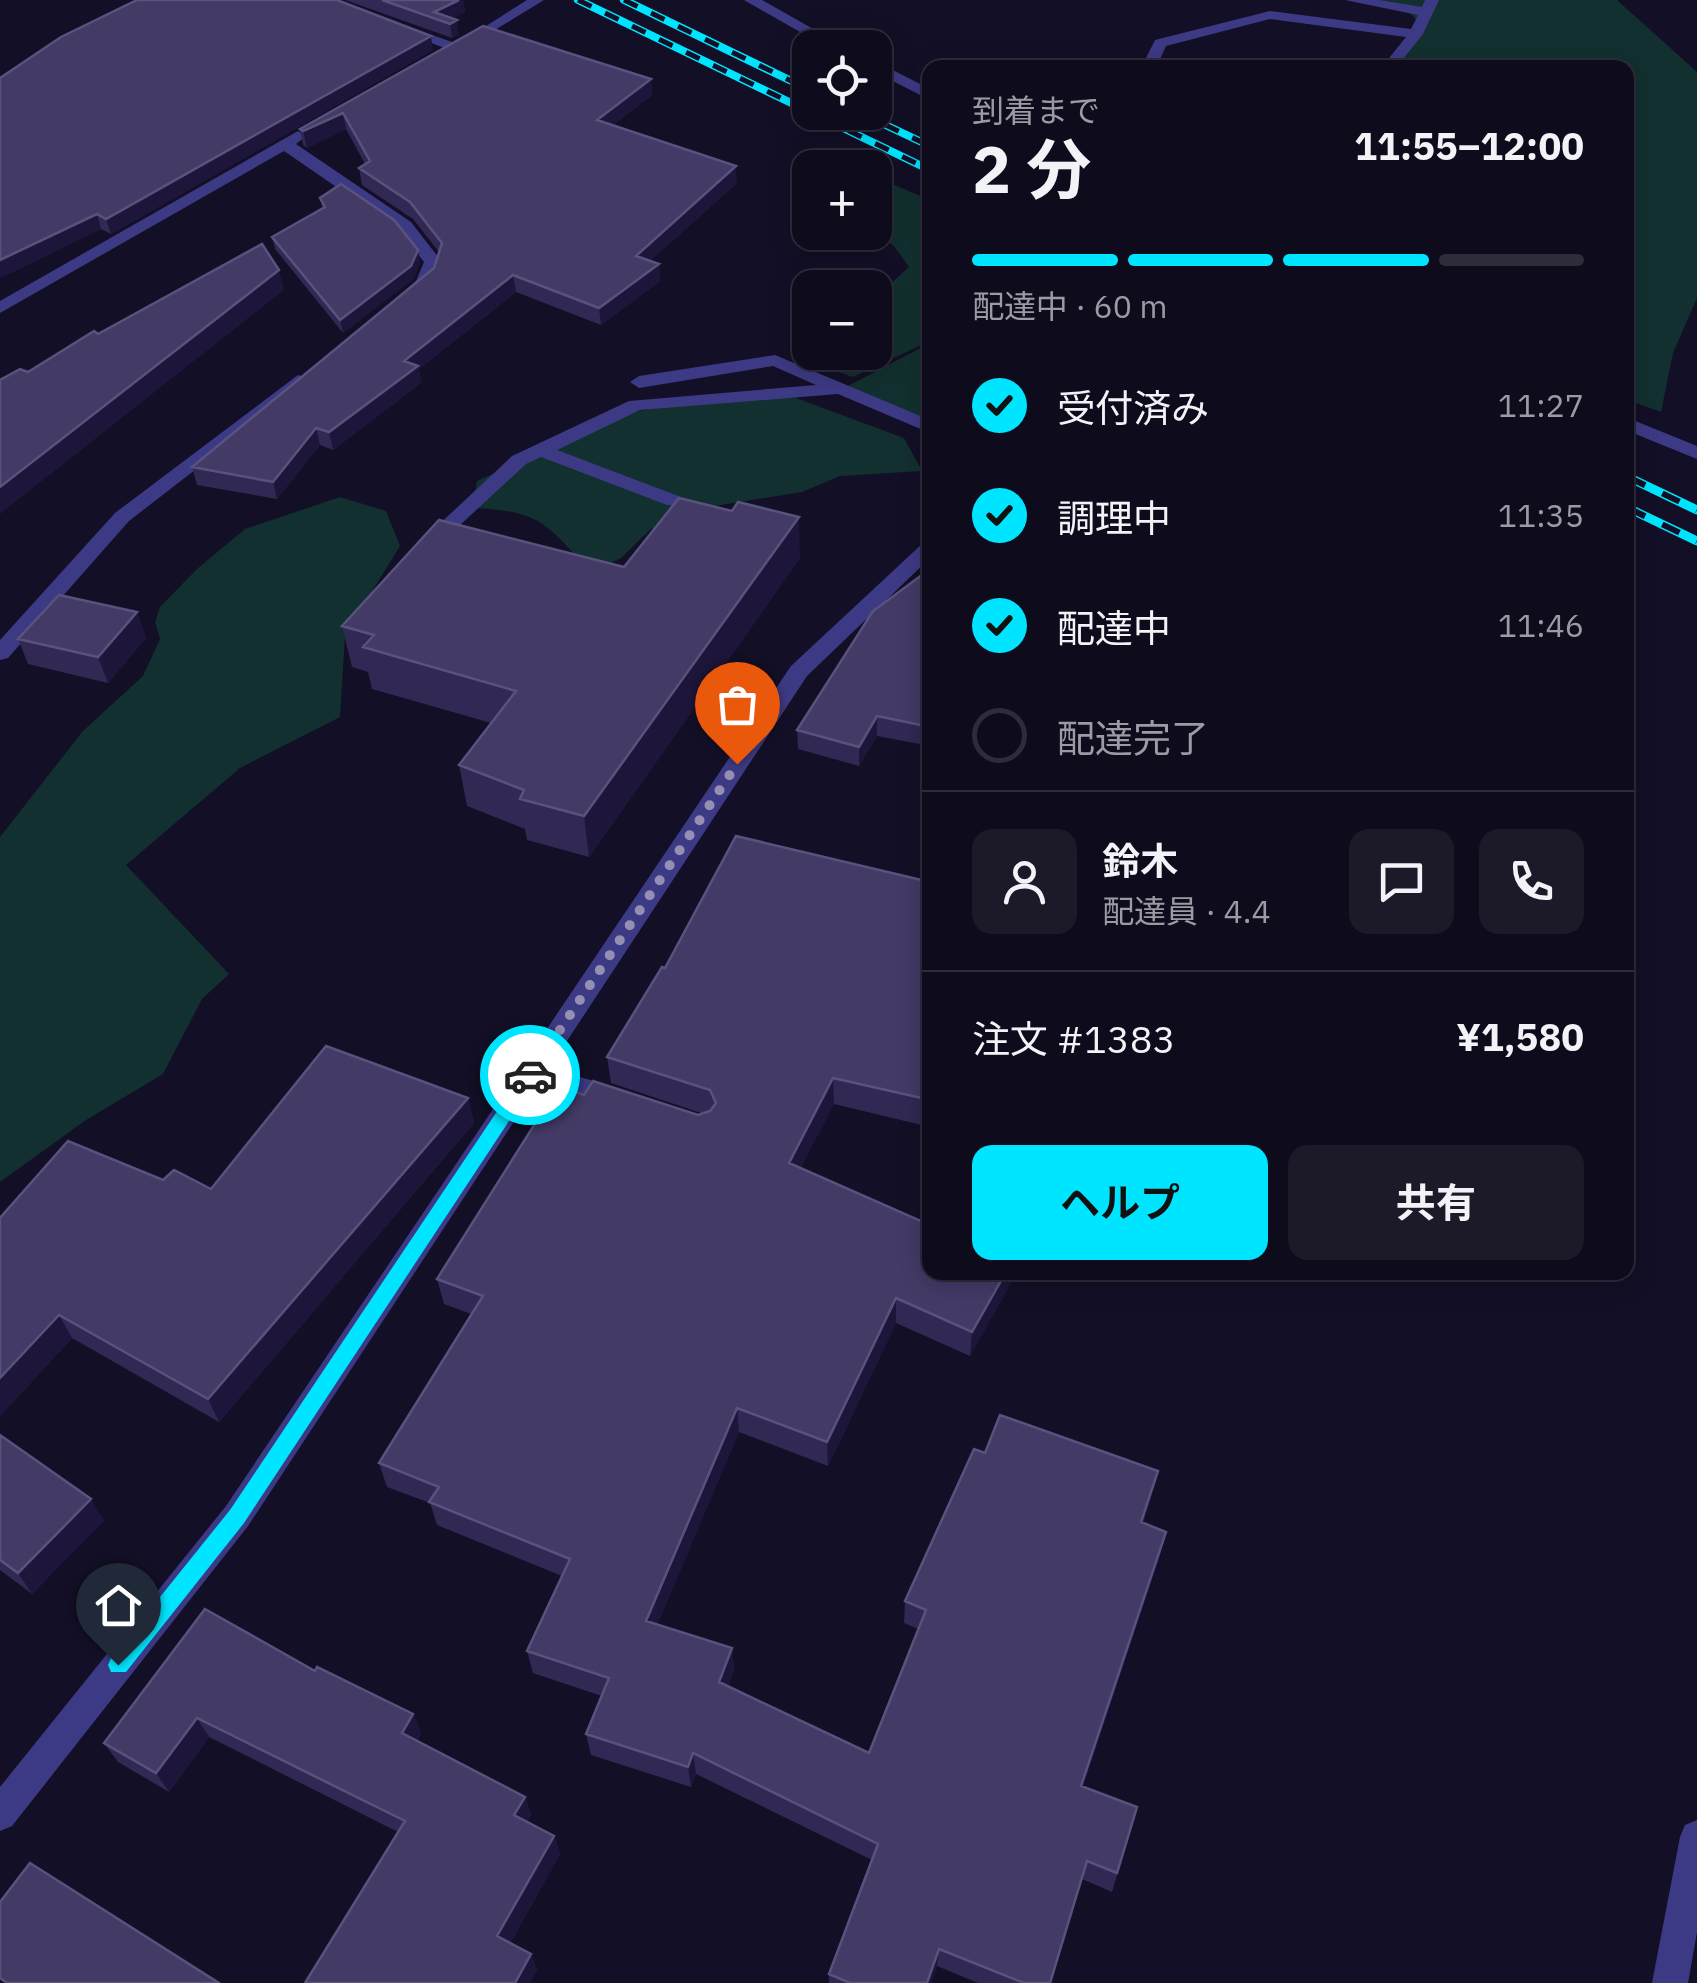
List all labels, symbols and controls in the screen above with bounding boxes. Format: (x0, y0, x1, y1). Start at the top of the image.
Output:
map controls (792, 30, 892, 370)
button: locate (792, 30, 892, 130)
text: 到着まで (972, 89, 1100, 131)
text: 11:55–12:00 (1354, 121, 1584, 170)
text: 2 分 (972, 126, 1091, 211)
button: + (792, 150, 892, 250)
button: − (792, 270, 892, 370)
text: 配達中 · 60 m (972, 285, 1167, 327)
icon: check (972, 378, 1027, 433)
text: 受付済み (1057, 383, 1209, 432)
text: 11:27 (1498, 384, 1584, 426)
icon: check (972, 488, 1027, 543)
text: 調理中 (1057, 493, 1171, 542)
text: 11:35 (1498, 494, 1584, 536)
icon: check (972, 598, 1027, 653)
text: 配達中 (1057, 603, 1171, 652)
text: 11:46 (1498, 604, 1584, 646)
pin (695, 662, 780, 765)
icon: bag (710, 677, 765, 732)
text: 配達完了 (1057, 713, 1209, 762)
button: person (972, 829, 1077, 934)
button: chat (1349, 829, 1454, 934)
button: phone (1479, 829, 1584, 934)
text: 鈴木 (1102, 836, 1178, 885)
text: 配達員 · 4.4 (1102, 890, 1271, 932)
text: ¥1,580 (1456, 1012, 1584, 1061)
text: 注文 #1383 (972, 1014, 1175, 1063)
courier (480, 1025, 580, 1125)
icon: car (503, 1048, 558, 1103)
button: ヘルプ (972, 1145, 1268, 1260)
button: 共有 (1288, 1145, 1584, 1260)
pin (76, 1563, 161, 1666)
icon: home (91, 1578, 146, 1633)

